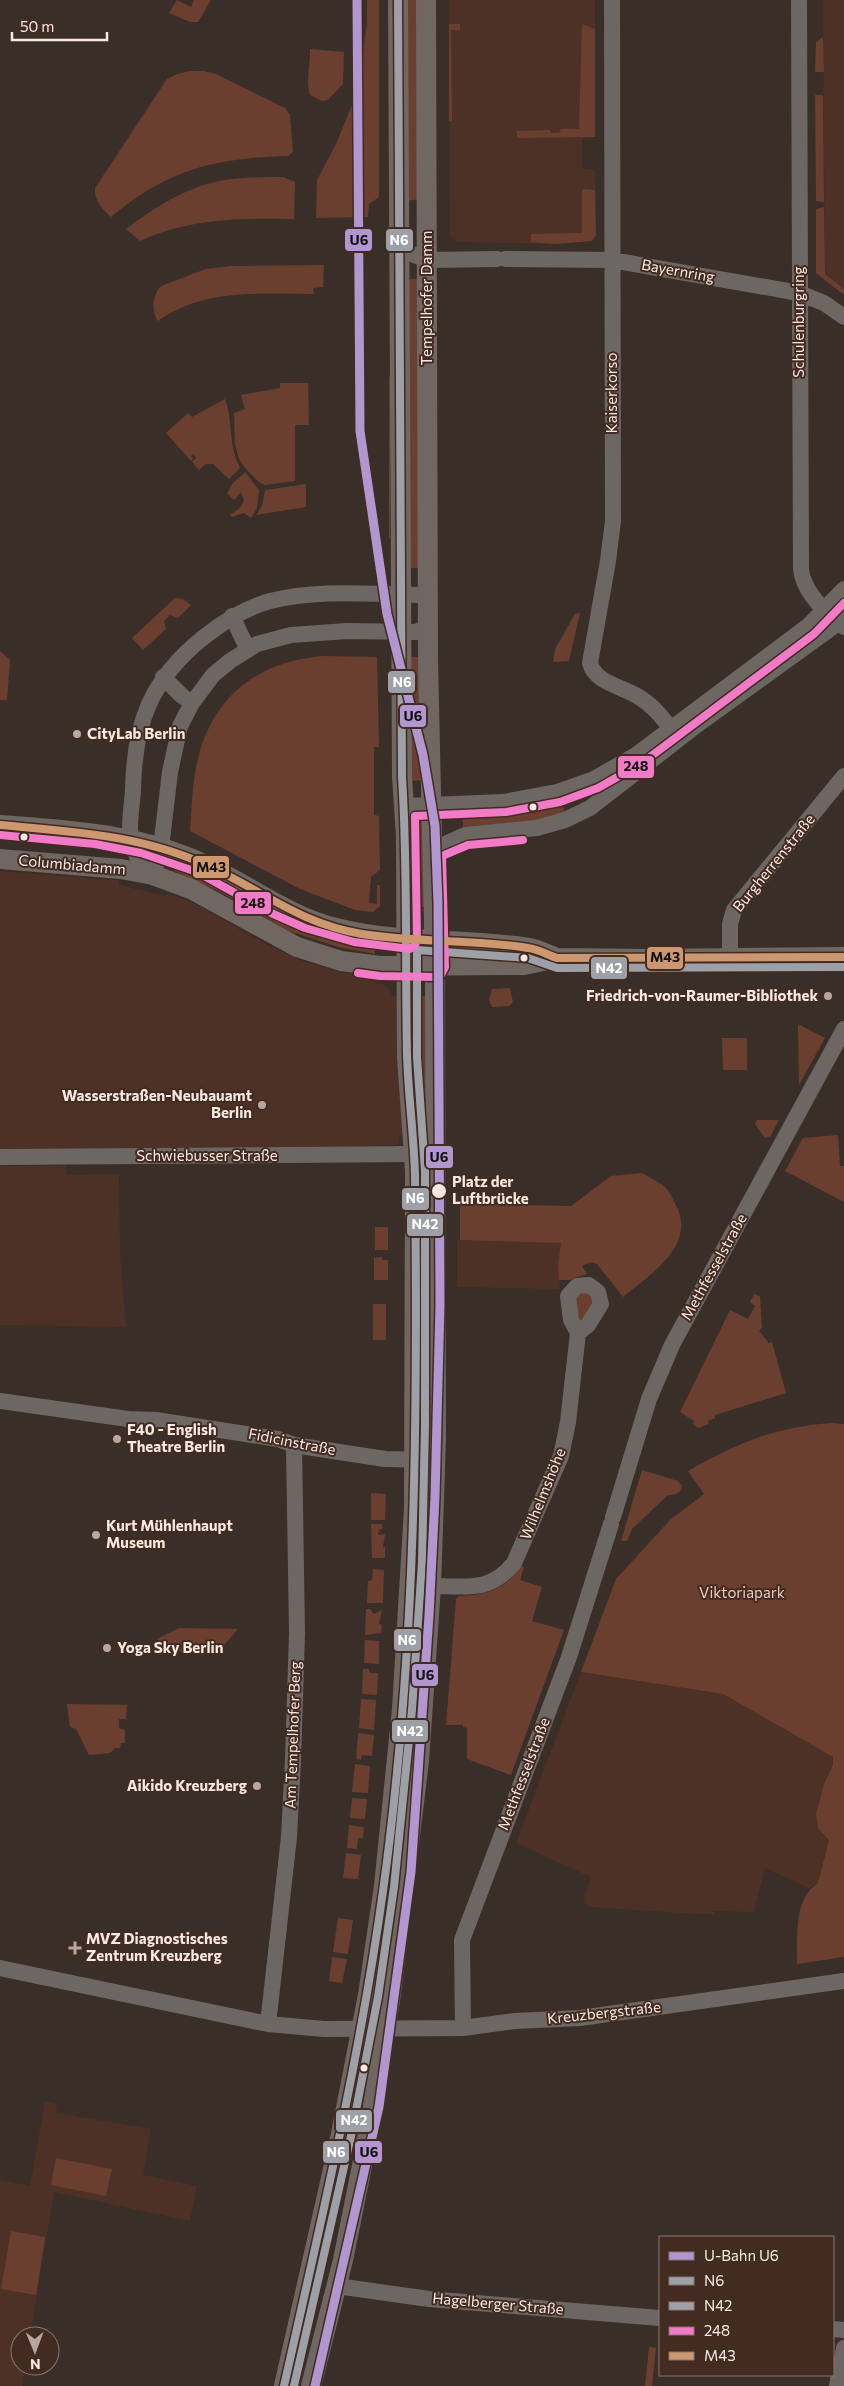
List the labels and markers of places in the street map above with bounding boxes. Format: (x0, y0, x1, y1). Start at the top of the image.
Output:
place label: CityLab Berlin (87, 724, 185, 742)
marker: CityLab Berlin (71, 728, 83, 740)
unlabelled marker (528, 802, 538, 812)
unlabelled marker (19, 832, 29, 842)
unlabelled marker (519, 953, 529, 963)
place label: Friedrich-von-Raumer-Bibliothek (586, 986, 818, 1004)
marker: Friedrich-von-Raumer-Bibliothek (822, 990, 834, 1002)
place label: Wasserstraßen-Neubauamt Berlin (62, 1086, 252, 1121)
marker: Wasserstraßen-Neubauamt Berlin (256, 1099, 268, 1111)
place label: Platz der Luftbrücke (452, 1172, 529, 1207)
marker: Platz der Luftbrücke (430, 1182, 448, 1200)
place label: F40 - English Theatre Berlin (127, 1420, 225, 1455)
marker: F40 - English Theatre Berlin (111, 1433, 123, 1445)
place label: Kurt Mühlenhaupt Museum (106, 1516, 233, 1551)
marker: Kurt Mühlenhaupt Museum (90, 1529, 102, 1541)
place label: Yoga Sky Berlin (117, 1638, 223, 1656)
marker: Yoga Sky Berlin (101, 1642, 113, 1654)
place label: Aikido Kreuzberg (127, 1776, 247, 1794)
marker: Aikido Kreuzberg (251, 1780, 263, 1792)
place label: MVZ Diagnostisches Zentrum Kreuzberg (86, 1929, 228, 1964)
marker: MVZ Diagnostisches Zentrum Kreuzberg (68, 1941, 82, 1955)
unlabelled marker (359, 2063, 369, 2073)

